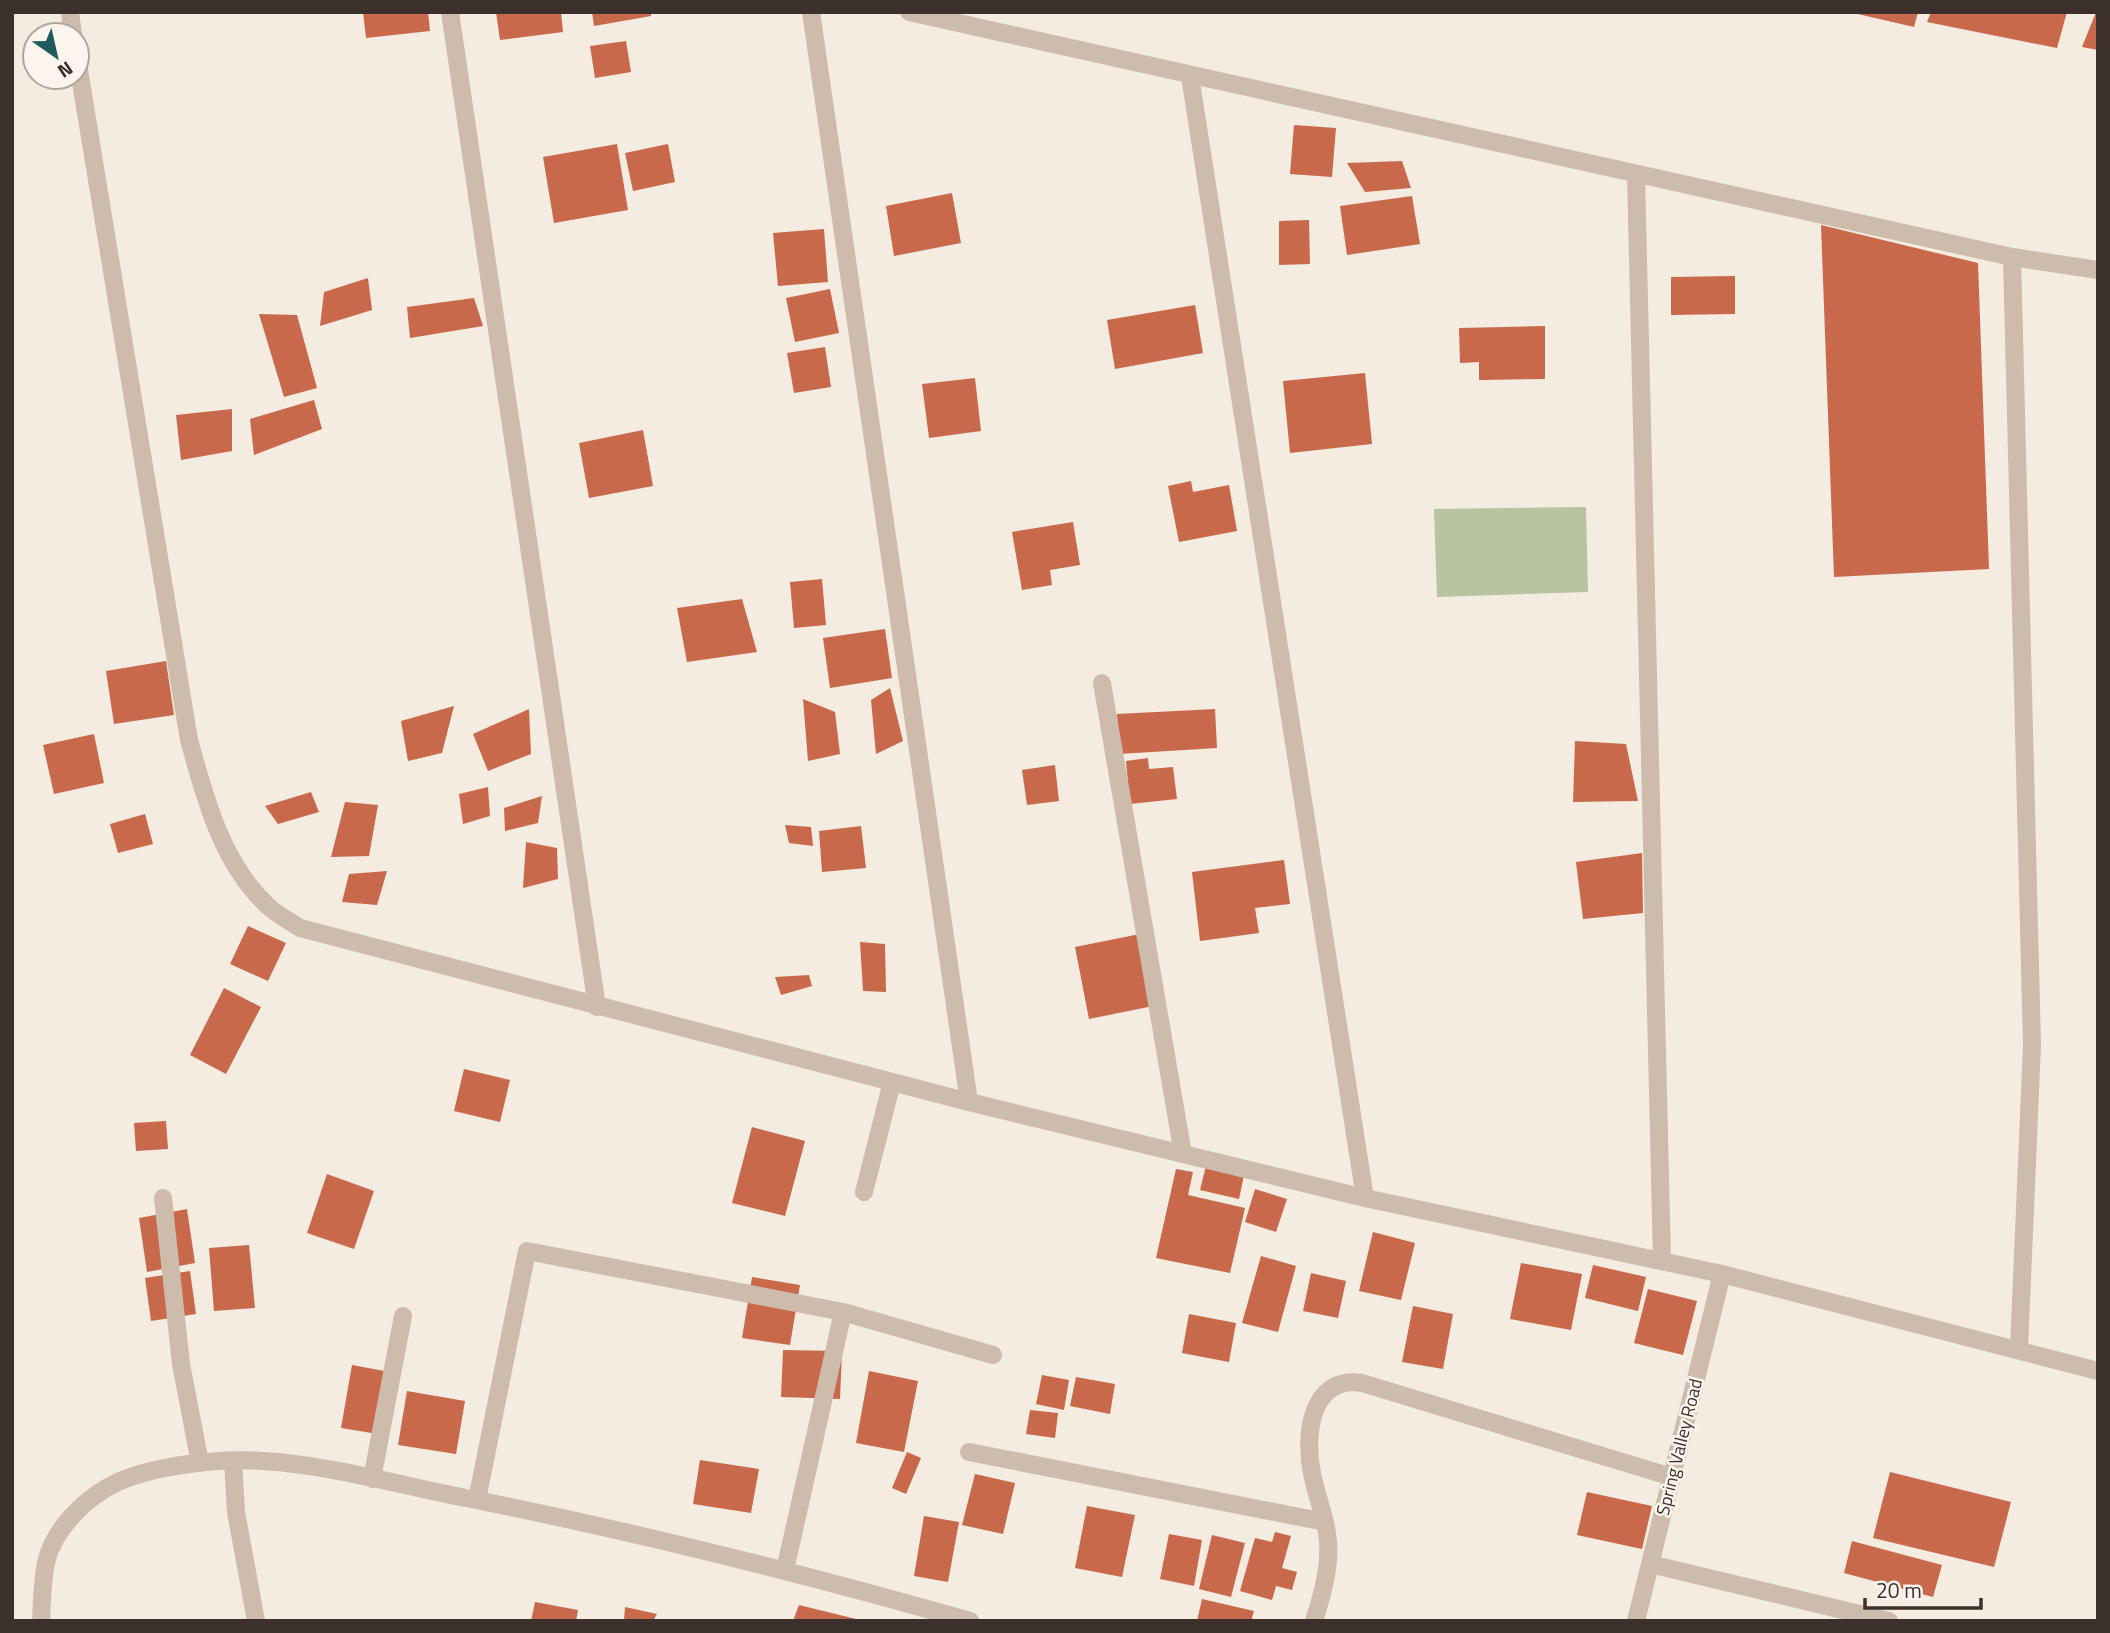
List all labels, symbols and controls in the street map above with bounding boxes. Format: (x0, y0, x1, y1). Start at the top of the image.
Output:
north arrow (21, 21, 91, 91)
text: N (52, 55, 79, 86)
street label: Spring Valley Road (1649, 1376, 1709, 1518)
scale bar (1865, 1566, 1980, 1610)
text: 20 m (1876, 1574, 1922, 1606)

